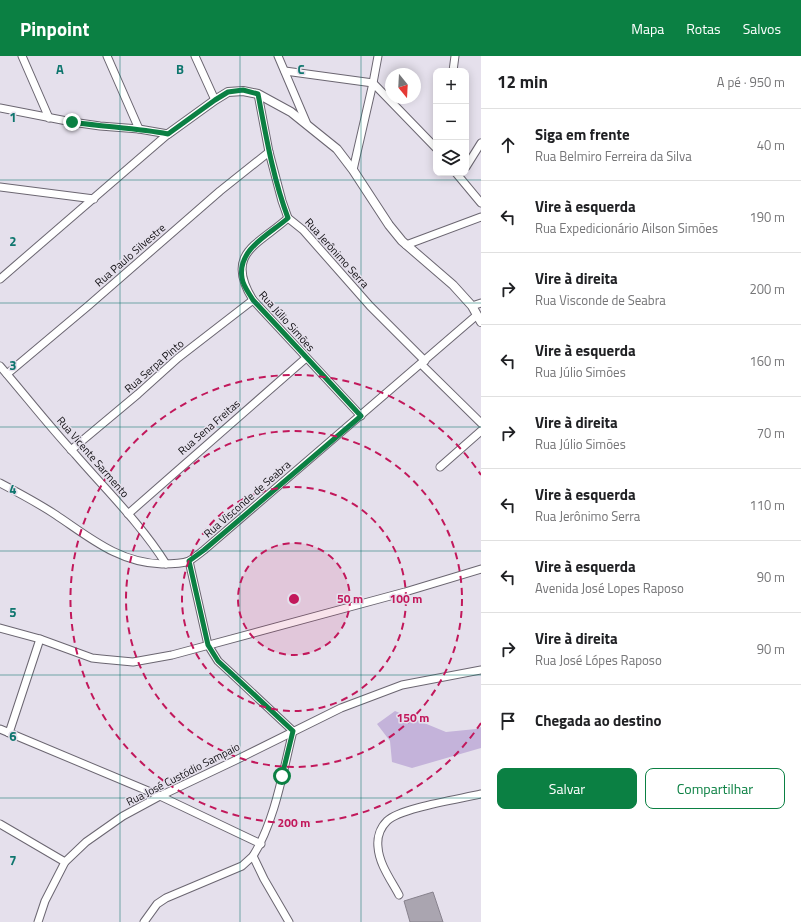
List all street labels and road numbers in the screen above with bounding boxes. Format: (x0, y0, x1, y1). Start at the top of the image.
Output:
street label: Rua Jerônimo Serra (301, 215, 373, 292)
street label: Rua Paulo Silvestre (91, 219, 169, 290)
street label: Rua Júlio Simões (255, 287, 319, 355)
street label: Rua Serpa Pinto (121, 336, 187, 396)
street label: Rua Sena Freitas (174, 396, 244, 458)
street label: Rua Vicente Sarmento (53, 413, 133, 501)
street label: Rua Visconde de Seabra (200, 456, 294, 541)
street label: Rua José Custódio Sampaio (123, 738, 243, 810)

